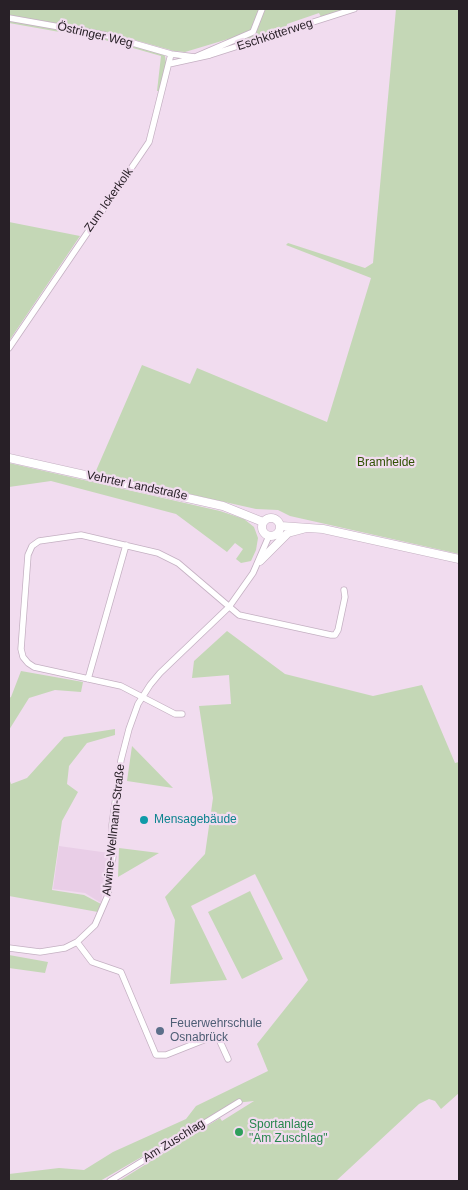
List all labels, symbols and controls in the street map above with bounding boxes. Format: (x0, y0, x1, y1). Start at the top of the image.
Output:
street label: Eschkötterweg (235, 16, 315, 54)
street label: Östringer Weg (56, 19, 134, 51)
street label: Zum Ickerkolk (82, 165, 136, 235)
park label: Bramheide (357, 456, 415, 470)
street label: Vehrter Landstraße (85, 468, 189, 504)
street label: Alwine-Wellmann-Straße (100, 763, 128, 897)
place label: Mensagebäude (154, 813, 237, 827)
marker: Mensagebäude (138, 814, 150, 826)
place label: Feuerwehrschule Osnabrück (170, 1017, 262, 1045)
marker: Feuerwehrschule Osnabrück (154, 1025, 166, 1037)
street label: Am Zuschlag (140, 1116, 208, 1166)
place label: Sportanlage "Am Zuschlag" (249, 1118, 328, 1146)
marker: Sportanlage "Am Zuschlag" (233, 1126, 245, 1138)

